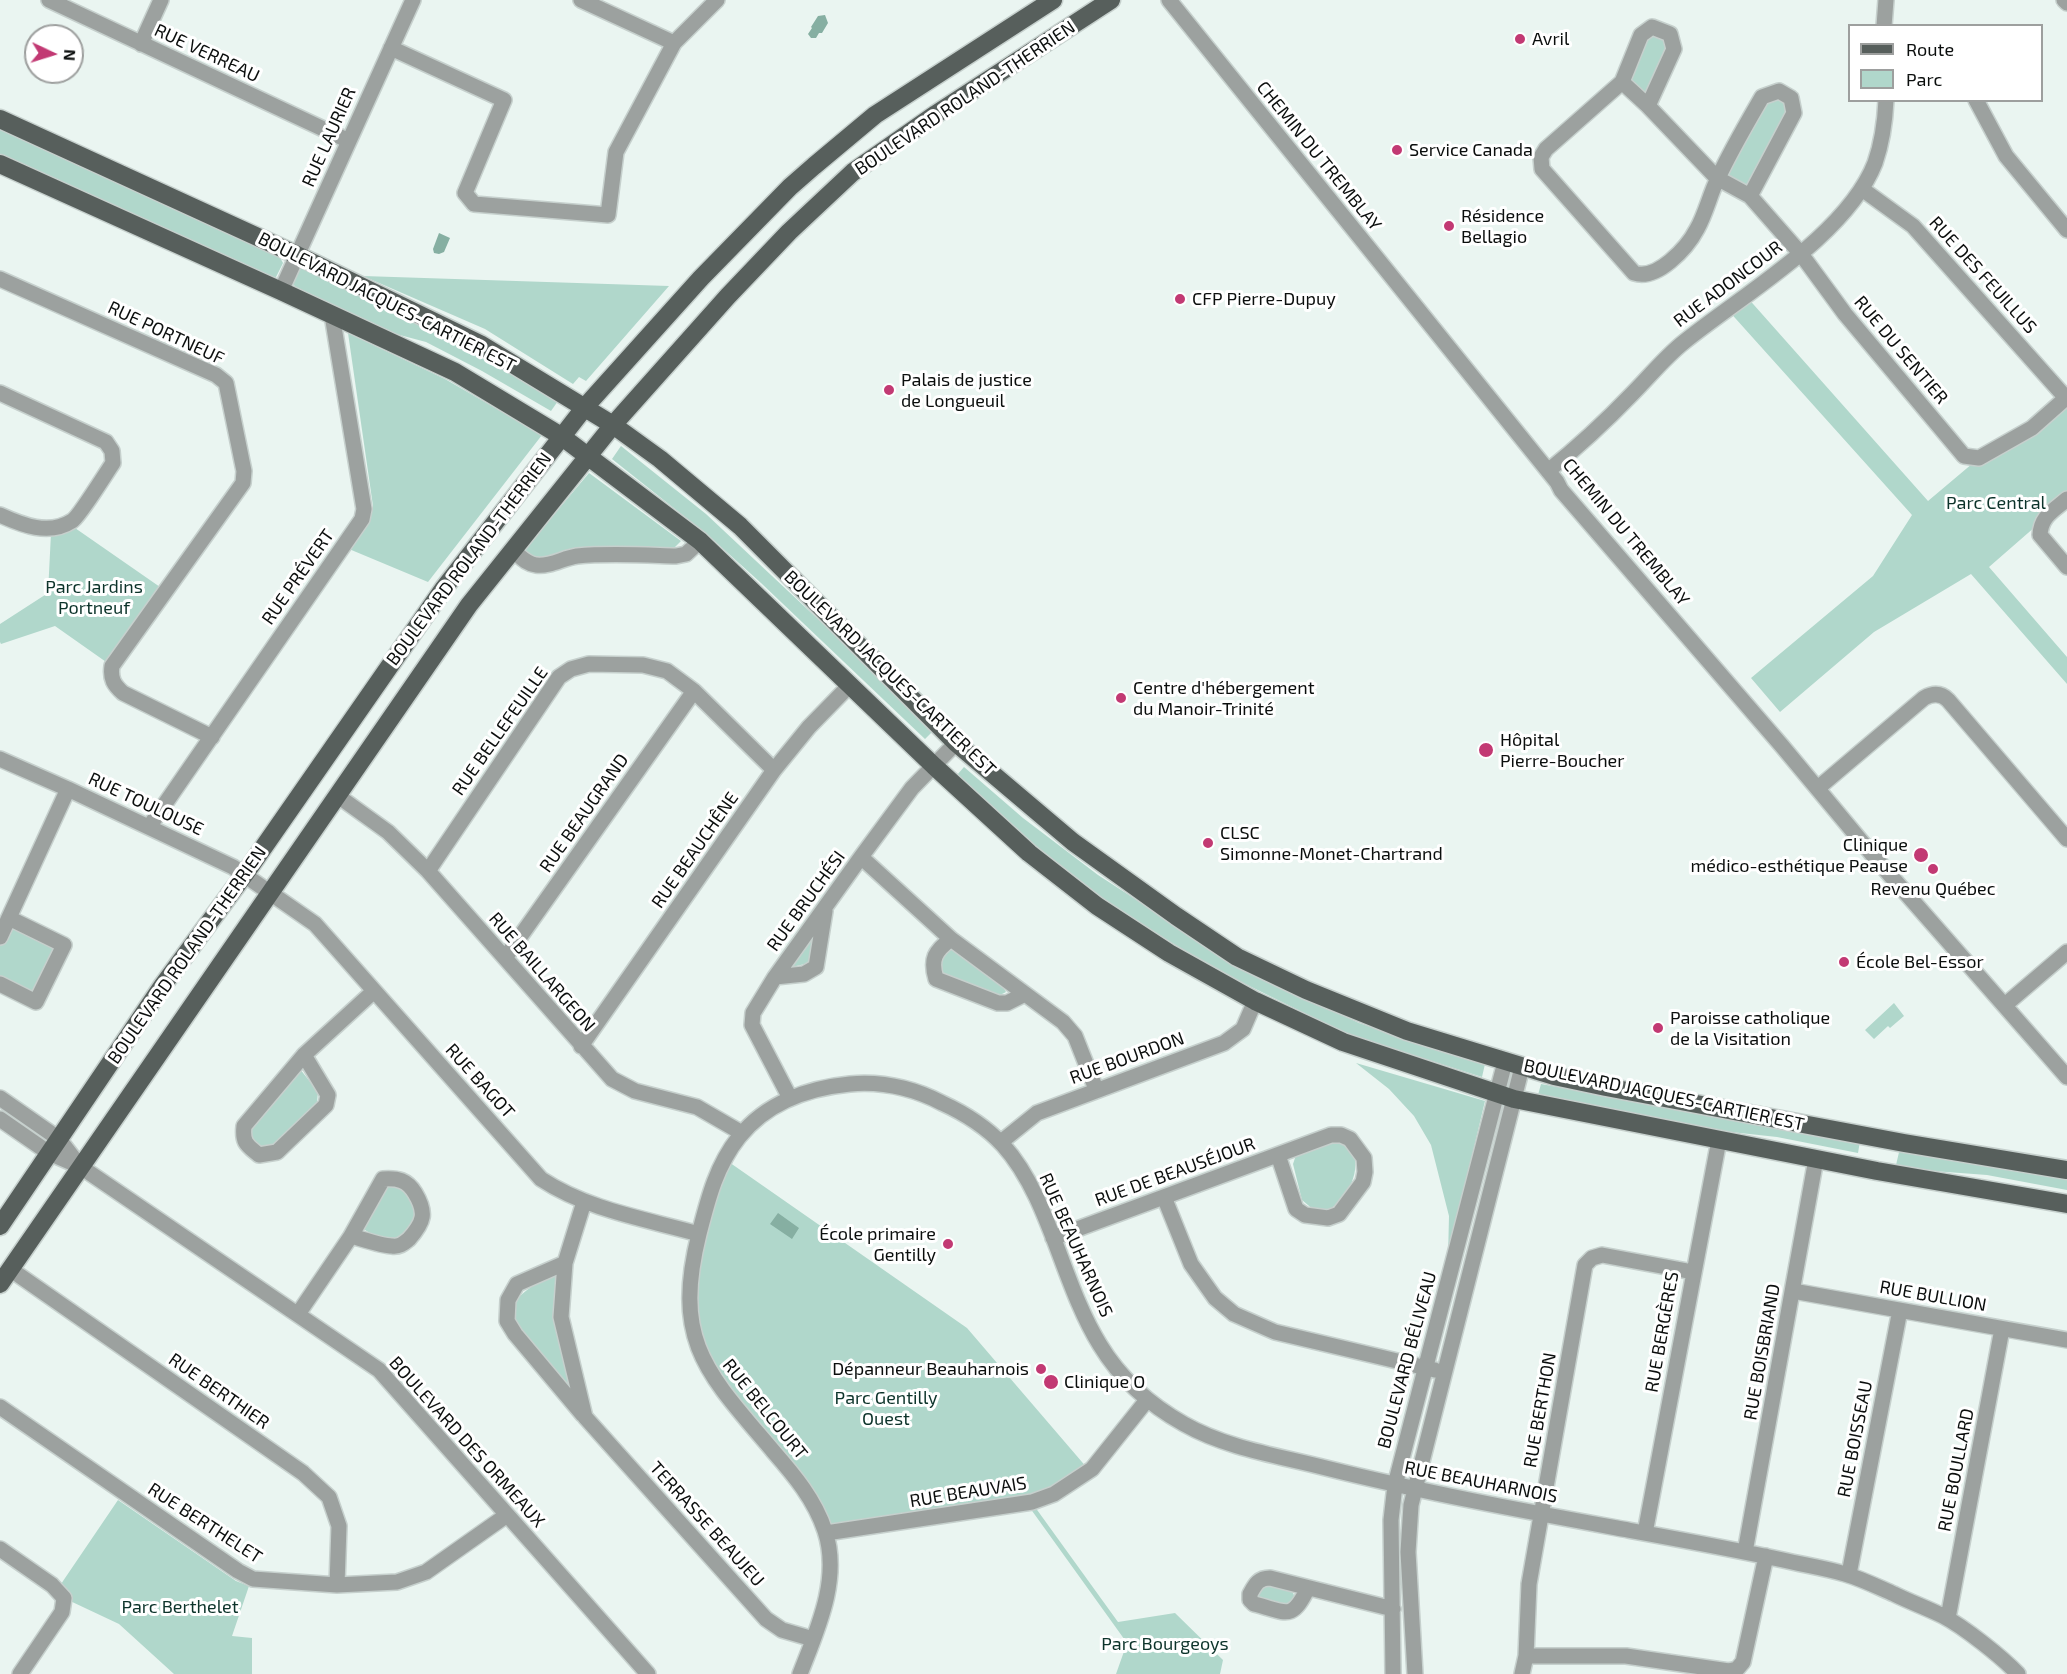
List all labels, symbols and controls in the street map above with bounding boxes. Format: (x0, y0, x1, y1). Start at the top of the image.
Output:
street label: BOULEVARD ROLAND-THERRIEN (851, 16, 1079, 180)
street label: RUE VERREAU (151, 19, 263, 87)
north arrow (24, 24, 84, 84)
legend (1848, 24, 2043, 102)
place label: Avril (1532, 28, 1569, 50)
marker: Avril (1513, 32, 1527, 46)
text: Route (1906, 38, 1954, 60)
text: N (61, 49, 80, 62)
text: Parc (1906, 68, 1942, 90)
street label: CHEMIN DU TREMBLAY (1252, 77, 1386, 235)
street label: RUE LAURIER (297, 84, 361, 190)
place label: Service Canada (1409, 139, 1533, 161)
marker: Service Canada (1390, 143, 1404, 157)
place label: Résidence Bellagio (1461, 205, 1544, 248)
street label: RUE DES FEUILLUS (1925, 212, 2041, 338)
marker: Résidence Bellagio (1442, 219, 1456, 233)
street label: BOULEVARD JACQUES-CARTIER EST (255, 227, 519, 377)
street label: RUE ADONCOUR (1669, 236, 1787, 332)
place label: CFP Pierre-Dupuy (1192, 288, 1336, 310)
marker: CFP Pierre-Dupuy (1173, 292, 1187, 306)
street label: RUE DU SENTIER (1850, 292, 1952, 408)
street label: RUE PORTNEUF (104, 297, 228, 369)
place label: Palais de justice de Longueuil (901, 369, 1032, 412)
marker: Palais de justice de Longueuil (882, 383, 896, 397)
street label: BOULEVARD ROLAND-THERRIEN (382, 448, 556, 670)
street label: CHEMIN DU TREMBLAY (1558, 454, 1694, 610)
park label: Parc Central (1946, 492, 2046, 514)
street label: RUE PRÉVERT (257, 525, 339, 629)
street label: BOULEVARD JACQUES-CARTIER EST (780, 566, 1000, 780)
park label: Parc Jardins Portneuf (45, 576, 143, 618)
street label: RUE BELLEFEUILLE (448, 663, 552, 799)
place label: Centre d'hébergement du Manoir-Trinité (1133, 677, 1315, 720)
marker: Centre d'hébergement du Manoir-Trinité (1114, 691, 1128, 705)
place label: Hôpital Pierre-Boucher (1500, 729, 1624, 771)
marker: Hôpital Pierre-Boucher (1477, 741, 1495, 759)
street label: RUE BEAUGRAND (535, 750, 633, 876)
street label: RUE TOULOUSE (85, 768, 207, 840)
street label: RUE BEAUCHÊNE (647, 788, 743, 912)
place label: CLSC Simonne-Monet-Chartrand (1220, 822, 1443, 864)
place label: Clinique médico-esthétique Peause (1690, 834, 1908, 876)
marker: CLSC Simonne-Monet-Chartrand (1201, 836, 1215, 850)
street label: BOULEVARD ROLAND-THERRIEN (103, 842, 271, 1068)
marker: Clinique médico-esthétique Peause (1912, 846, 1930, 864)
street label: RUE BRUCHÉSI (762, 847, 850, 955)
marker: Revenu Québec (1926, 862, 1940, 876)
place label: Revenu Québec (1870, 878, 1996, 900)
street label: RUE BAILLARGEON (484, 908, 600, 1036)
place label: École Bel-Essor (1856, 951, 1984, 973)
marker: École Bel-Essor (1837, 955, 1851, 969)
place label: Paroisse catholique de la Visitation (1670, 1007, 1830, 1050)
marker: Paroisse catholique de la Visitation (1651, 1021, 1665, 1035)
street label: RUE BOURDON (1067, 1027, 1187, 1089)
street label: RUE BAGOT (441, 1039, 519, 1123)
street label: BOULEVARD JACQUES-CARTIER EST (1522, 1055, 1806, 1135)
street label: RUE DE BEAUSÉJOUR (1092, 1133, 1258, 1211)
street label: RUE BEAUHARNOIS (1035, 1170, 1117, 1320)
place label: École primaire Gentilly (819, 1223, 936, 1266)
marker: École primaire Gentilly (941, 1237, 955, 1251)
street label: BOULEVARD BÉLIVEAU (1373, 1269, 1441, 1451)
street label: RUE BERGÈRES (1641, 1270, 1683, 1394)
street label: RUE BULLION (1878, 1276, 1988, 1316)
street label: RUE BOISBRIAND (1739, 1282, 1785, 1422)
street label: RUE BERTHIER (165, 1348, 273, 1434)
street label: RUE BERTHON (1519, 1351, 1561, 1469)
street label: BOULEVARD DES ORMEAUX (385, 1352, 549, 1532)
street label: RUE BELCOURT (718, 1354, 812, 1464)
place label: Dépanneur Beauharnois (832, 1358, 1029, 1380)
marker: Dépanneur Beauharnois (1034, 1362, 1048, 1376)
place label: Clinique O (1064, 1371, 1145, 1393)
marker: Clinique O (1042, 1373, 1060, 1391)
street label: RUE BOISSEAU (1833, 1379, 1877, 1499)
park label: Parc Gentilly Ouest (835, 1387, 937, 1430)
street label: RUE BOULLARD (1933, 1407, 1979, 1533)
street label: TERRASSE BEAUJEU (645, 1457, 769, 1591)
street label: RUE BEAUHARNOIS (1403, 1457, 1559, 1507)
street label: RUE BEAUVAIS (908, 1472, 1028, 1512)
street label: RUE BERTHELET (144, 1478, 266, 1568)
park label: Parc Berthelet (121, 1596, 239, 1618)
park label: Parc Bourgeoys (1101, 1633, 1229, 1655)

